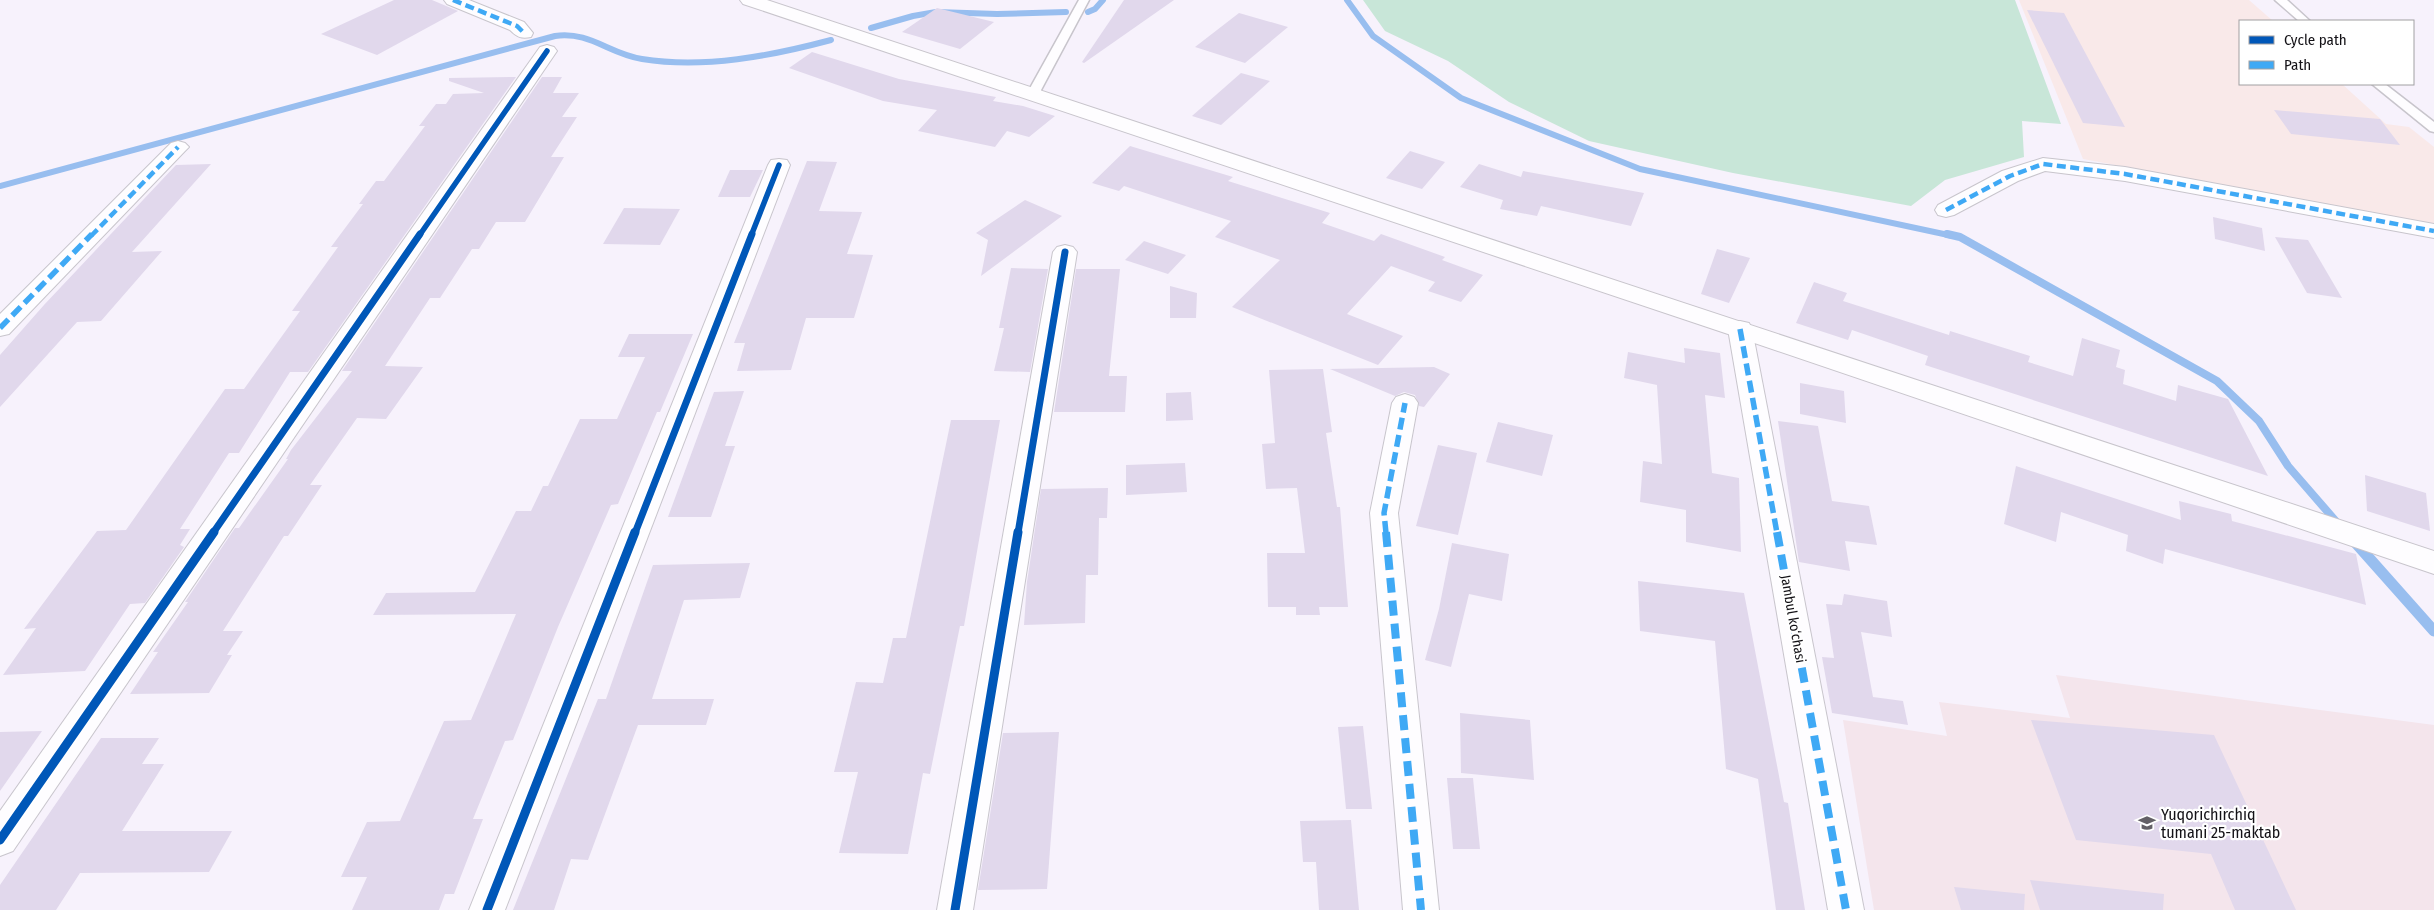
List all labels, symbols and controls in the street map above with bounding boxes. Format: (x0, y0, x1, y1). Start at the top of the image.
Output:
legend (2239, 20, 2414, 85)
text: Cycle path (2284, 31, 2347, 49)
text: Path (2284, 56, 2311, 74)
street label: Jambul ko‘chasi (1777, 574, 1809, 664)
place label: Yuqorichirchiq tumani 25-maktab (2161, 805, 2280, 842)
school or university icon: Yuqorichirchiq tumani 25-maktab (2137, 813, 2157, 833)

